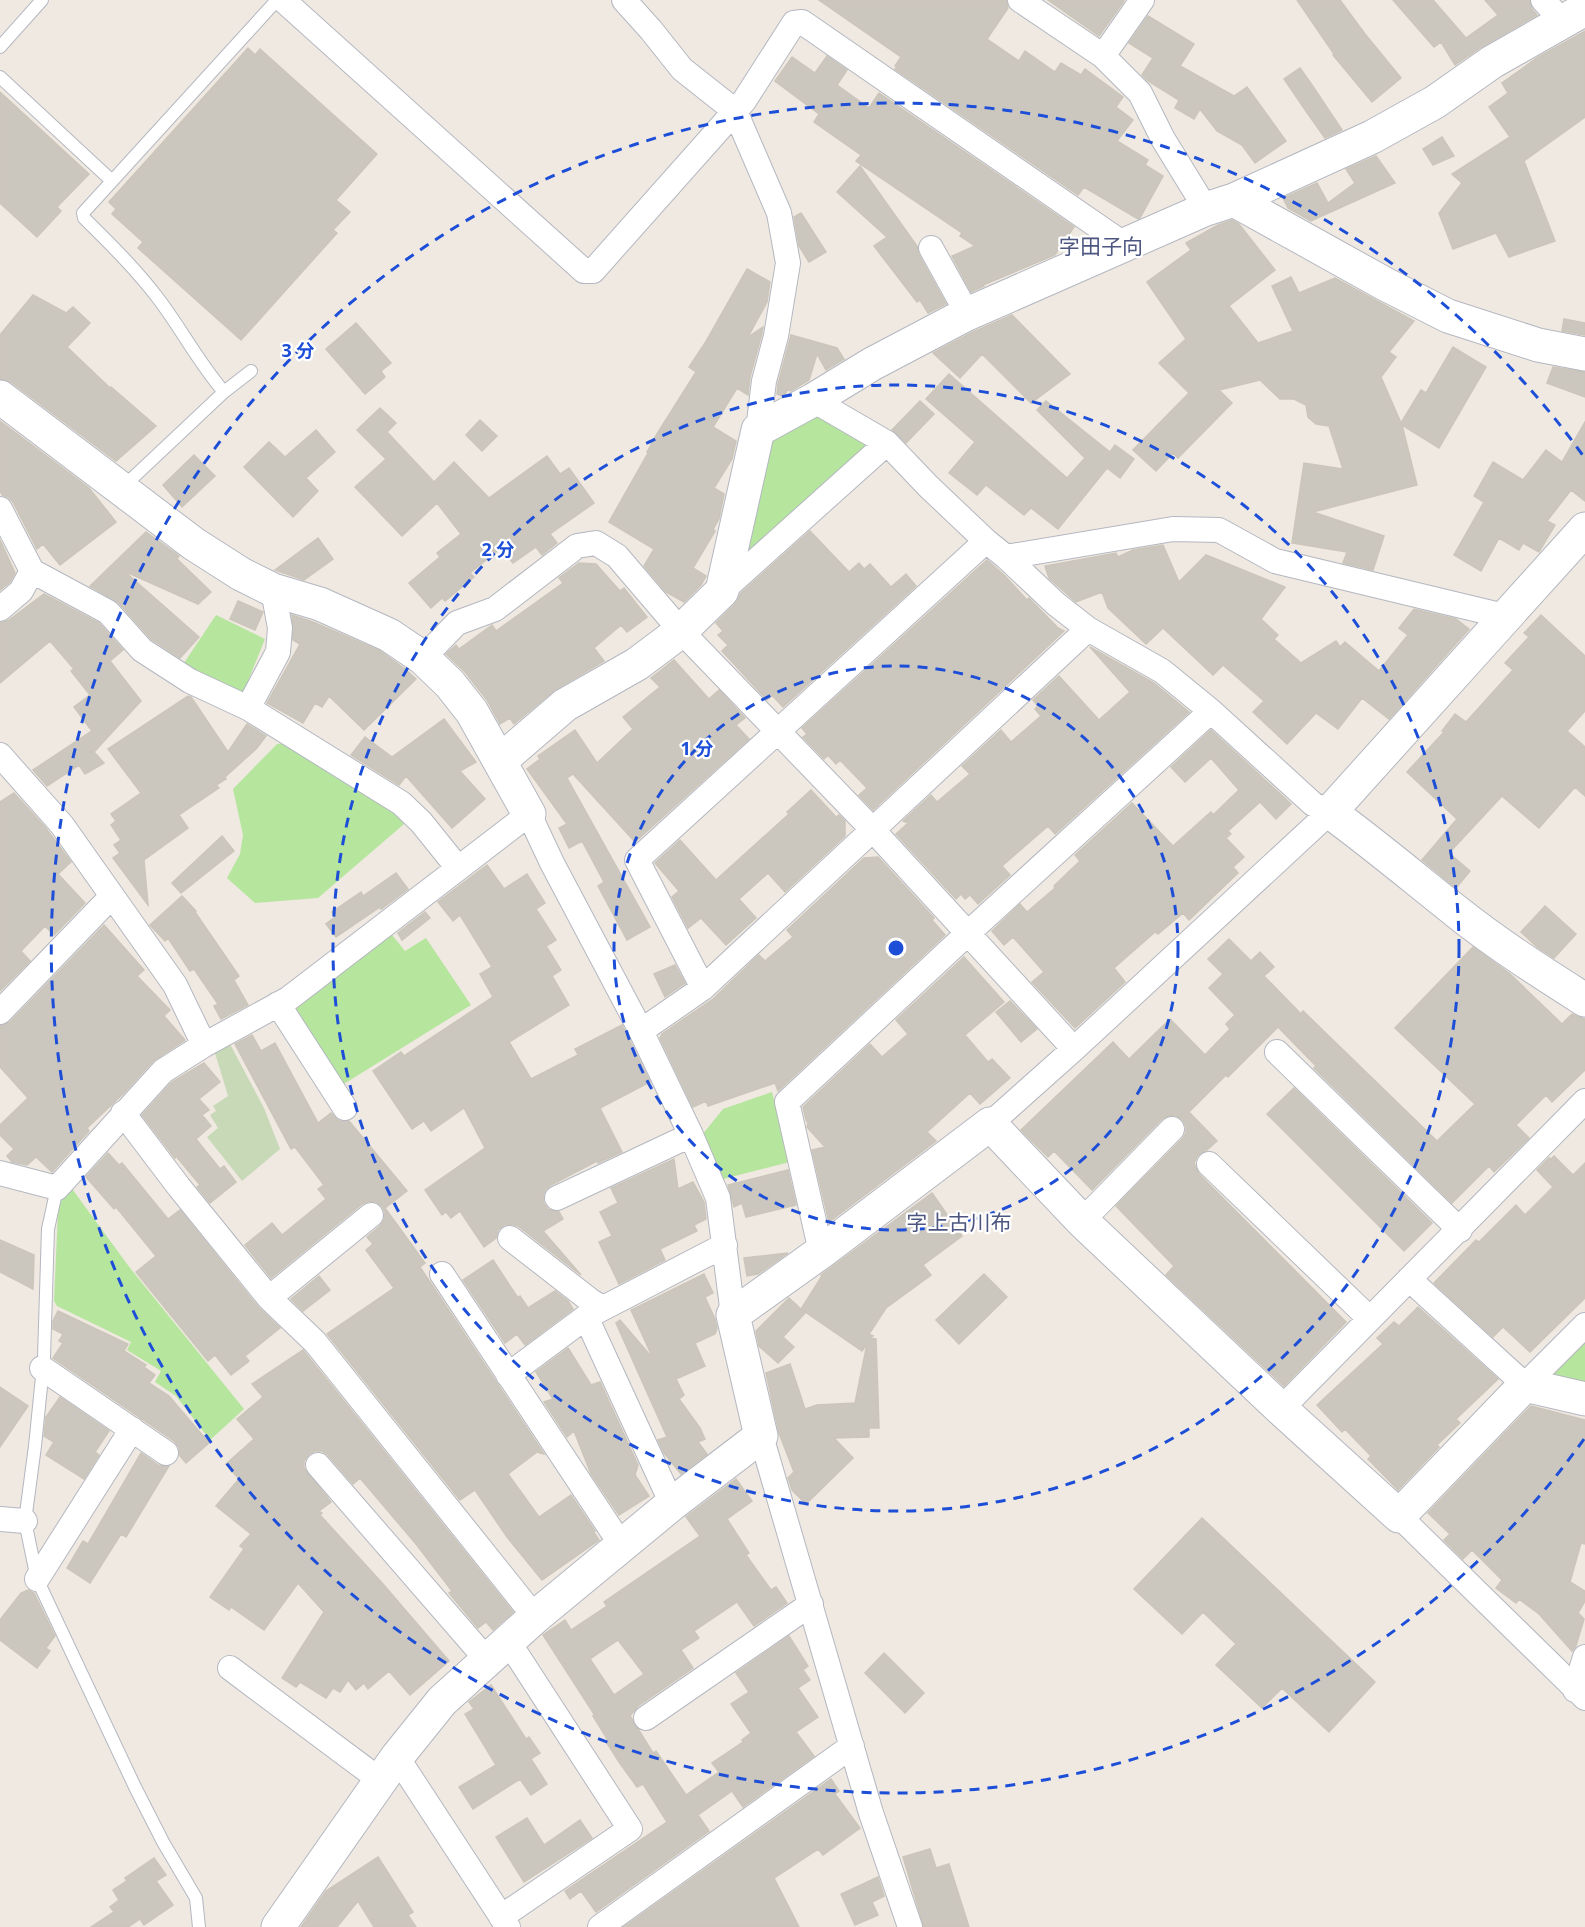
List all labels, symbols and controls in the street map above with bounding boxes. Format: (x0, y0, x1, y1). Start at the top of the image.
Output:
district label: 字田子向 (1059, 232, 1143, 260)
text: 3 分 (282, 338, 314, 362)
text: 2 分 (482, 537, 514, 561)
text: 1 分 (681, 736, 713, 760)
centre of rings (886, 938, 906, 958)
district label: 字上古川布 (907, 1208, 1012, 1236)

